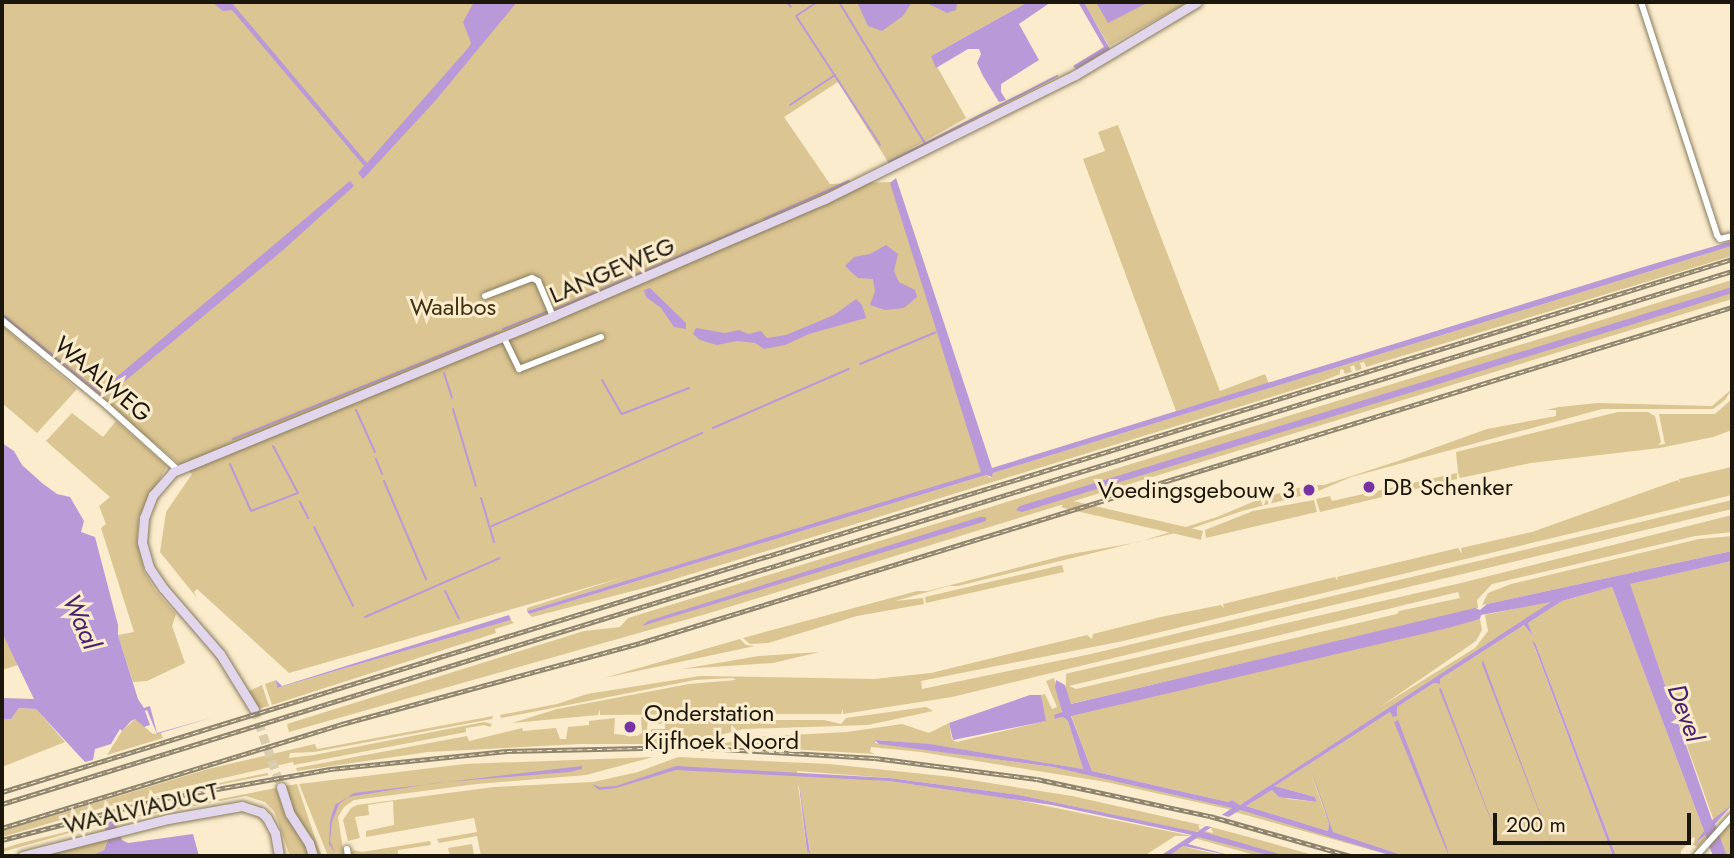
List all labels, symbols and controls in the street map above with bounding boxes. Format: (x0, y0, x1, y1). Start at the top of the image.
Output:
street label: LANGEWEG (545, 231, 679, 309)
park label: Waalbos (410, 293, 496, 321)
street label: WAALWEG (49, 330, 157, 428)
place label: DB Schenker (1383, 473, 1513, 501)
place label: Voedingsgebouw 3 (1098, 476, 1295, 504)
marker: DB Schenker (1361, 479, 1377, 495)
marker: Voedingsgebouw 3 (1301, 482, 1317, 498)
water label: Waal (55, 590, 107, 654)
water label: Devel (1660, 680, 1710, 746)
place label: Onderstation Kijfhoek Noord (644, 699, 799, 755)
marker: Onderstation Kijfhoek Noord (622, 719, 638, 735)
street label: WAALVIADUCT (61, 776, 221, 840)
scale bar (1496, 798, 1694, 842)
text: 200 m (1506, 810, 1566, 840)

